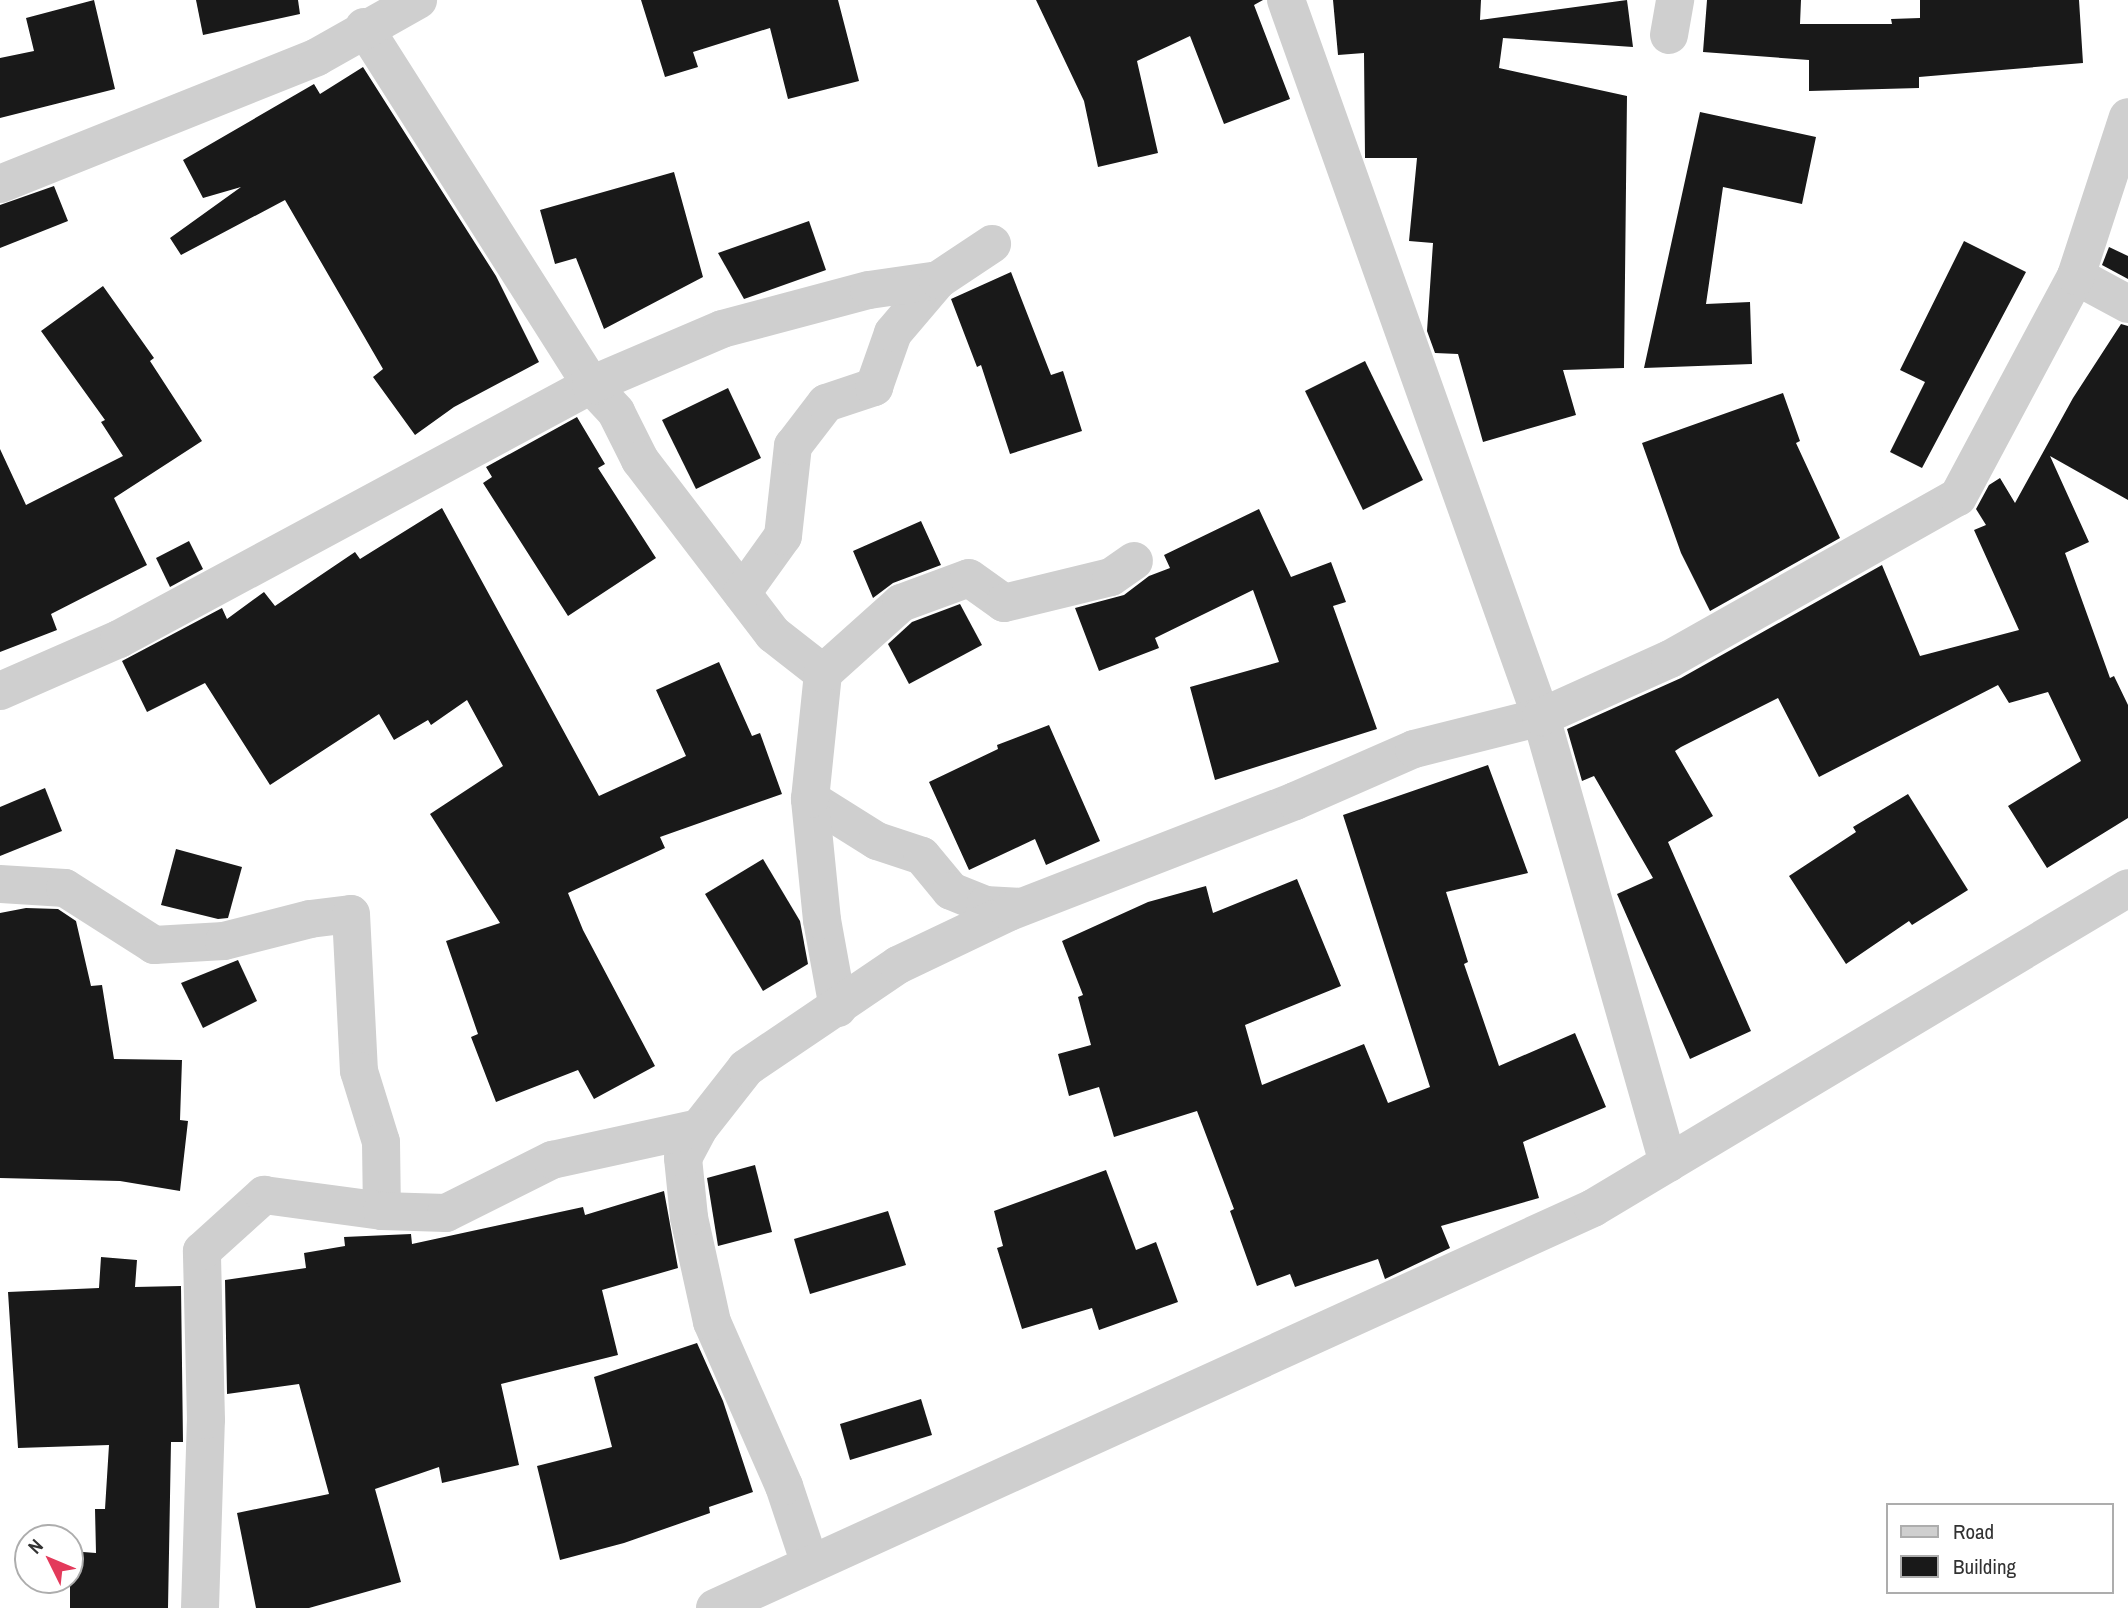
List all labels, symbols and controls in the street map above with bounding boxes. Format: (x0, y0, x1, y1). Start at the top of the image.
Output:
legend (1886, 1503, 2114, 1594)
text: Road (1953, 1517, 1994, 1546)
north arrow (14, 1524, 84, 1594)
text: N (22, 1533, 48, 1559)
text: Building (1953, 1552, 2016, 1581)

